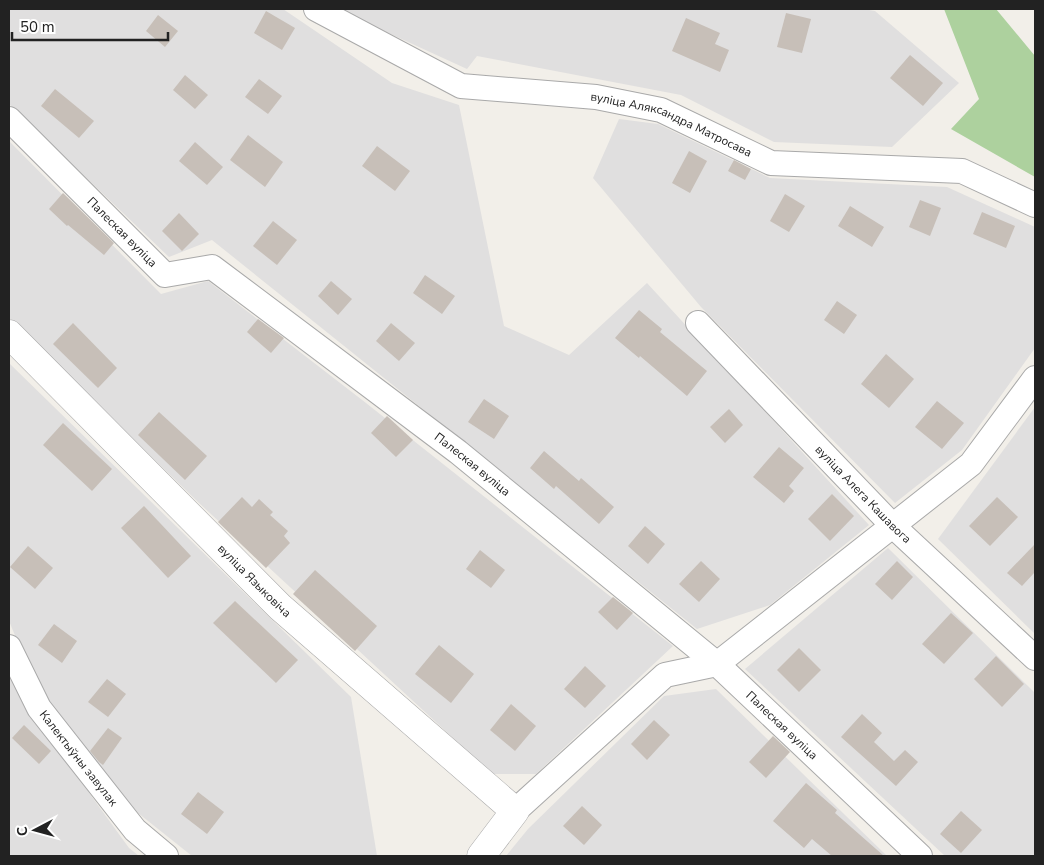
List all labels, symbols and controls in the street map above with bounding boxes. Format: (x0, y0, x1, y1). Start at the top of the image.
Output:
scale bar (12, 10, 169, 42)
text: 50 m (20, 17, 55, 37)
street label: вуліца Аляксандра Матросава (590, 89, 754, 161)
street label: Палеская вуліца (84, 194, 161, 271)
street label: Палеская вуліца (431, 429, 514, 500)
street label: вуліца Алега Кашавога (812, 442, 915, 547)
street label: вуліца Языковіча (214, 541, 294, 621)
street label: Палеская вуліца (743, 688, 821, 763)
street label: Калектыўны завулак (36, 707, 122, 810)
north arrow (10, 805, 60, 855)
text: С (13, 825, 33, 837)

